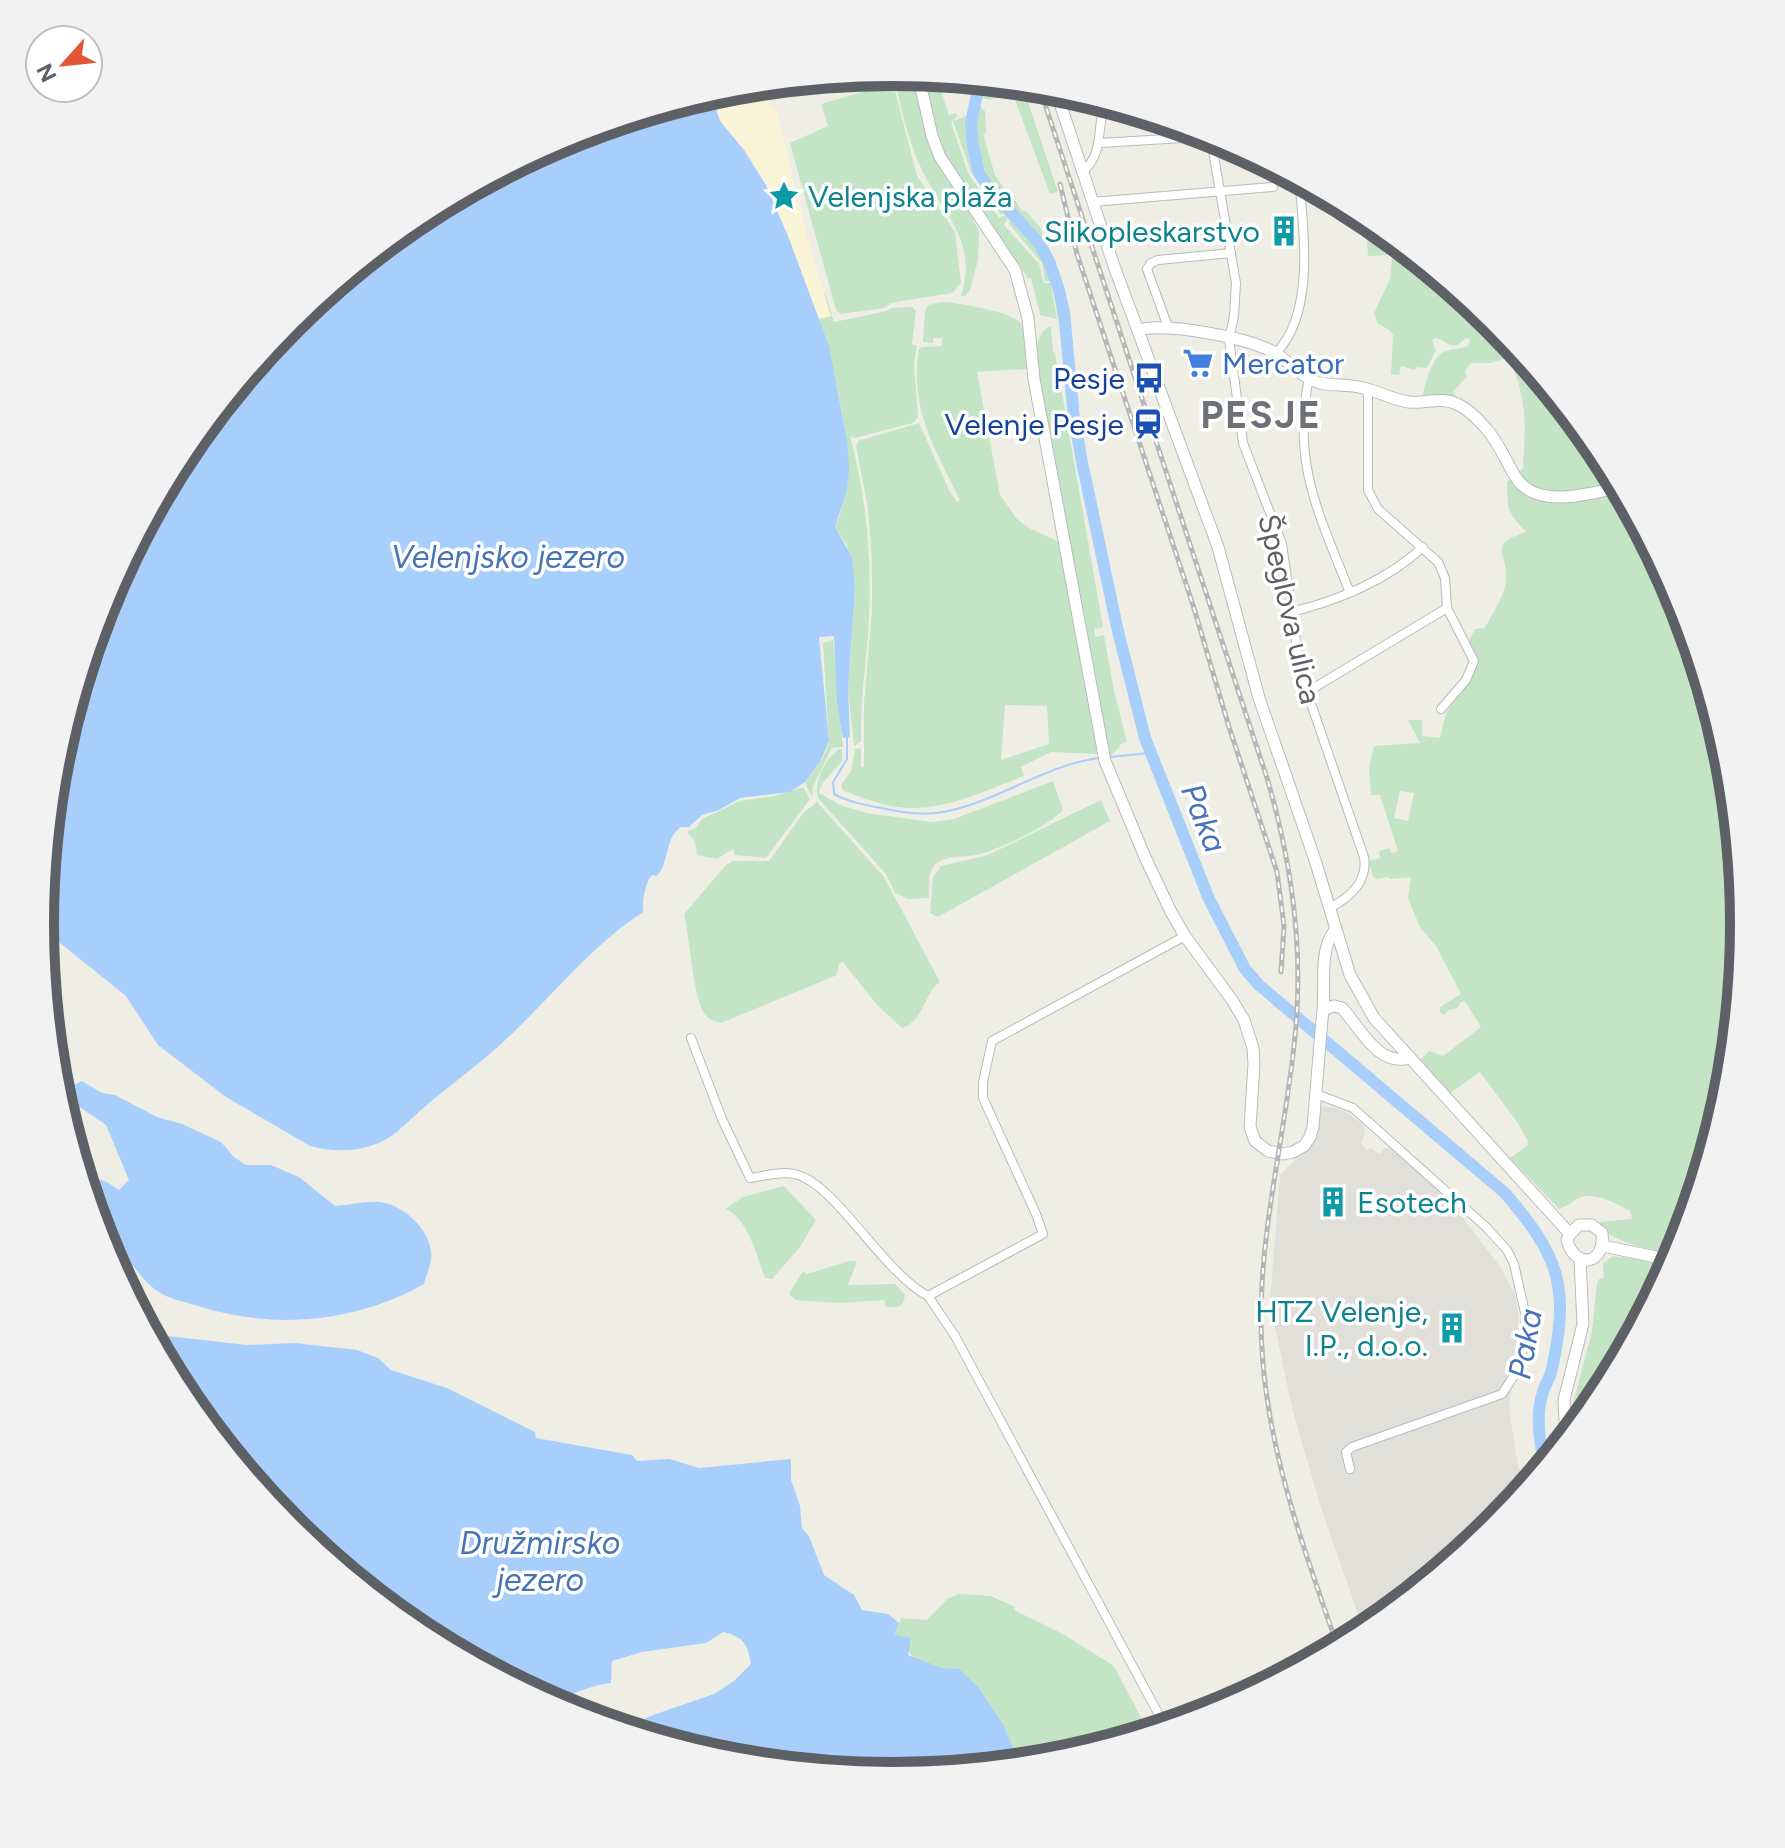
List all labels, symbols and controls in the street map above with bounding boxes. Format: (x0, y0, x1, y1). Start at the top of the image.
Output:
north arrow (24, 24, 104, 104)
text: N (31, 59, 63, 87)
place label: Velenjska plaža (808, 178, 1012, 215)
place icon: Velenjska plaža (767, 179, 801, 213)
place label: Slikopleskarstvo (1044, 213, 1260, 250)
building icon: Slikopleskarstvo (1267, 214, 1301, 248)
place label: Mercator (1222, 345, 1344, 382)
supermarket icon: Mercator (1181, 346, 1215, 380)
place label: Pesje (1053, 360, 1125, 397)
bus stop icon: Pesje (1132, 361, 1166, 395)
district label: PESJE (1200, 392, 1322, 438)
place label: Velenje Pesje (945, 406, 1124, 443)
station icon: Velenje Pesje (1131, 407, 1165, 441)
street label: Špeglova ulica (1250, 511, 1330, 707)
water label: Velenjsko jezero (391, 538, 625, 576)
water label: Paka (1173, 778, 1235, 858)
place label: Esotech (1357, 1184, 1467, 1221)
building icon: Esotech (1316, 1185, 1350, 1219)
place label: HTZ Velenje, I.P., d.o.o. (1255, 1293, 1428, 1364)
water label: Paka (1500, 1306, 1550, 1382)
building icon: HTZ Velenje, I.P., d.o.o. (1435, 1311, 1469, 1345)
water label: Družmirsko jezero (460, 1524, 620, 1599)

